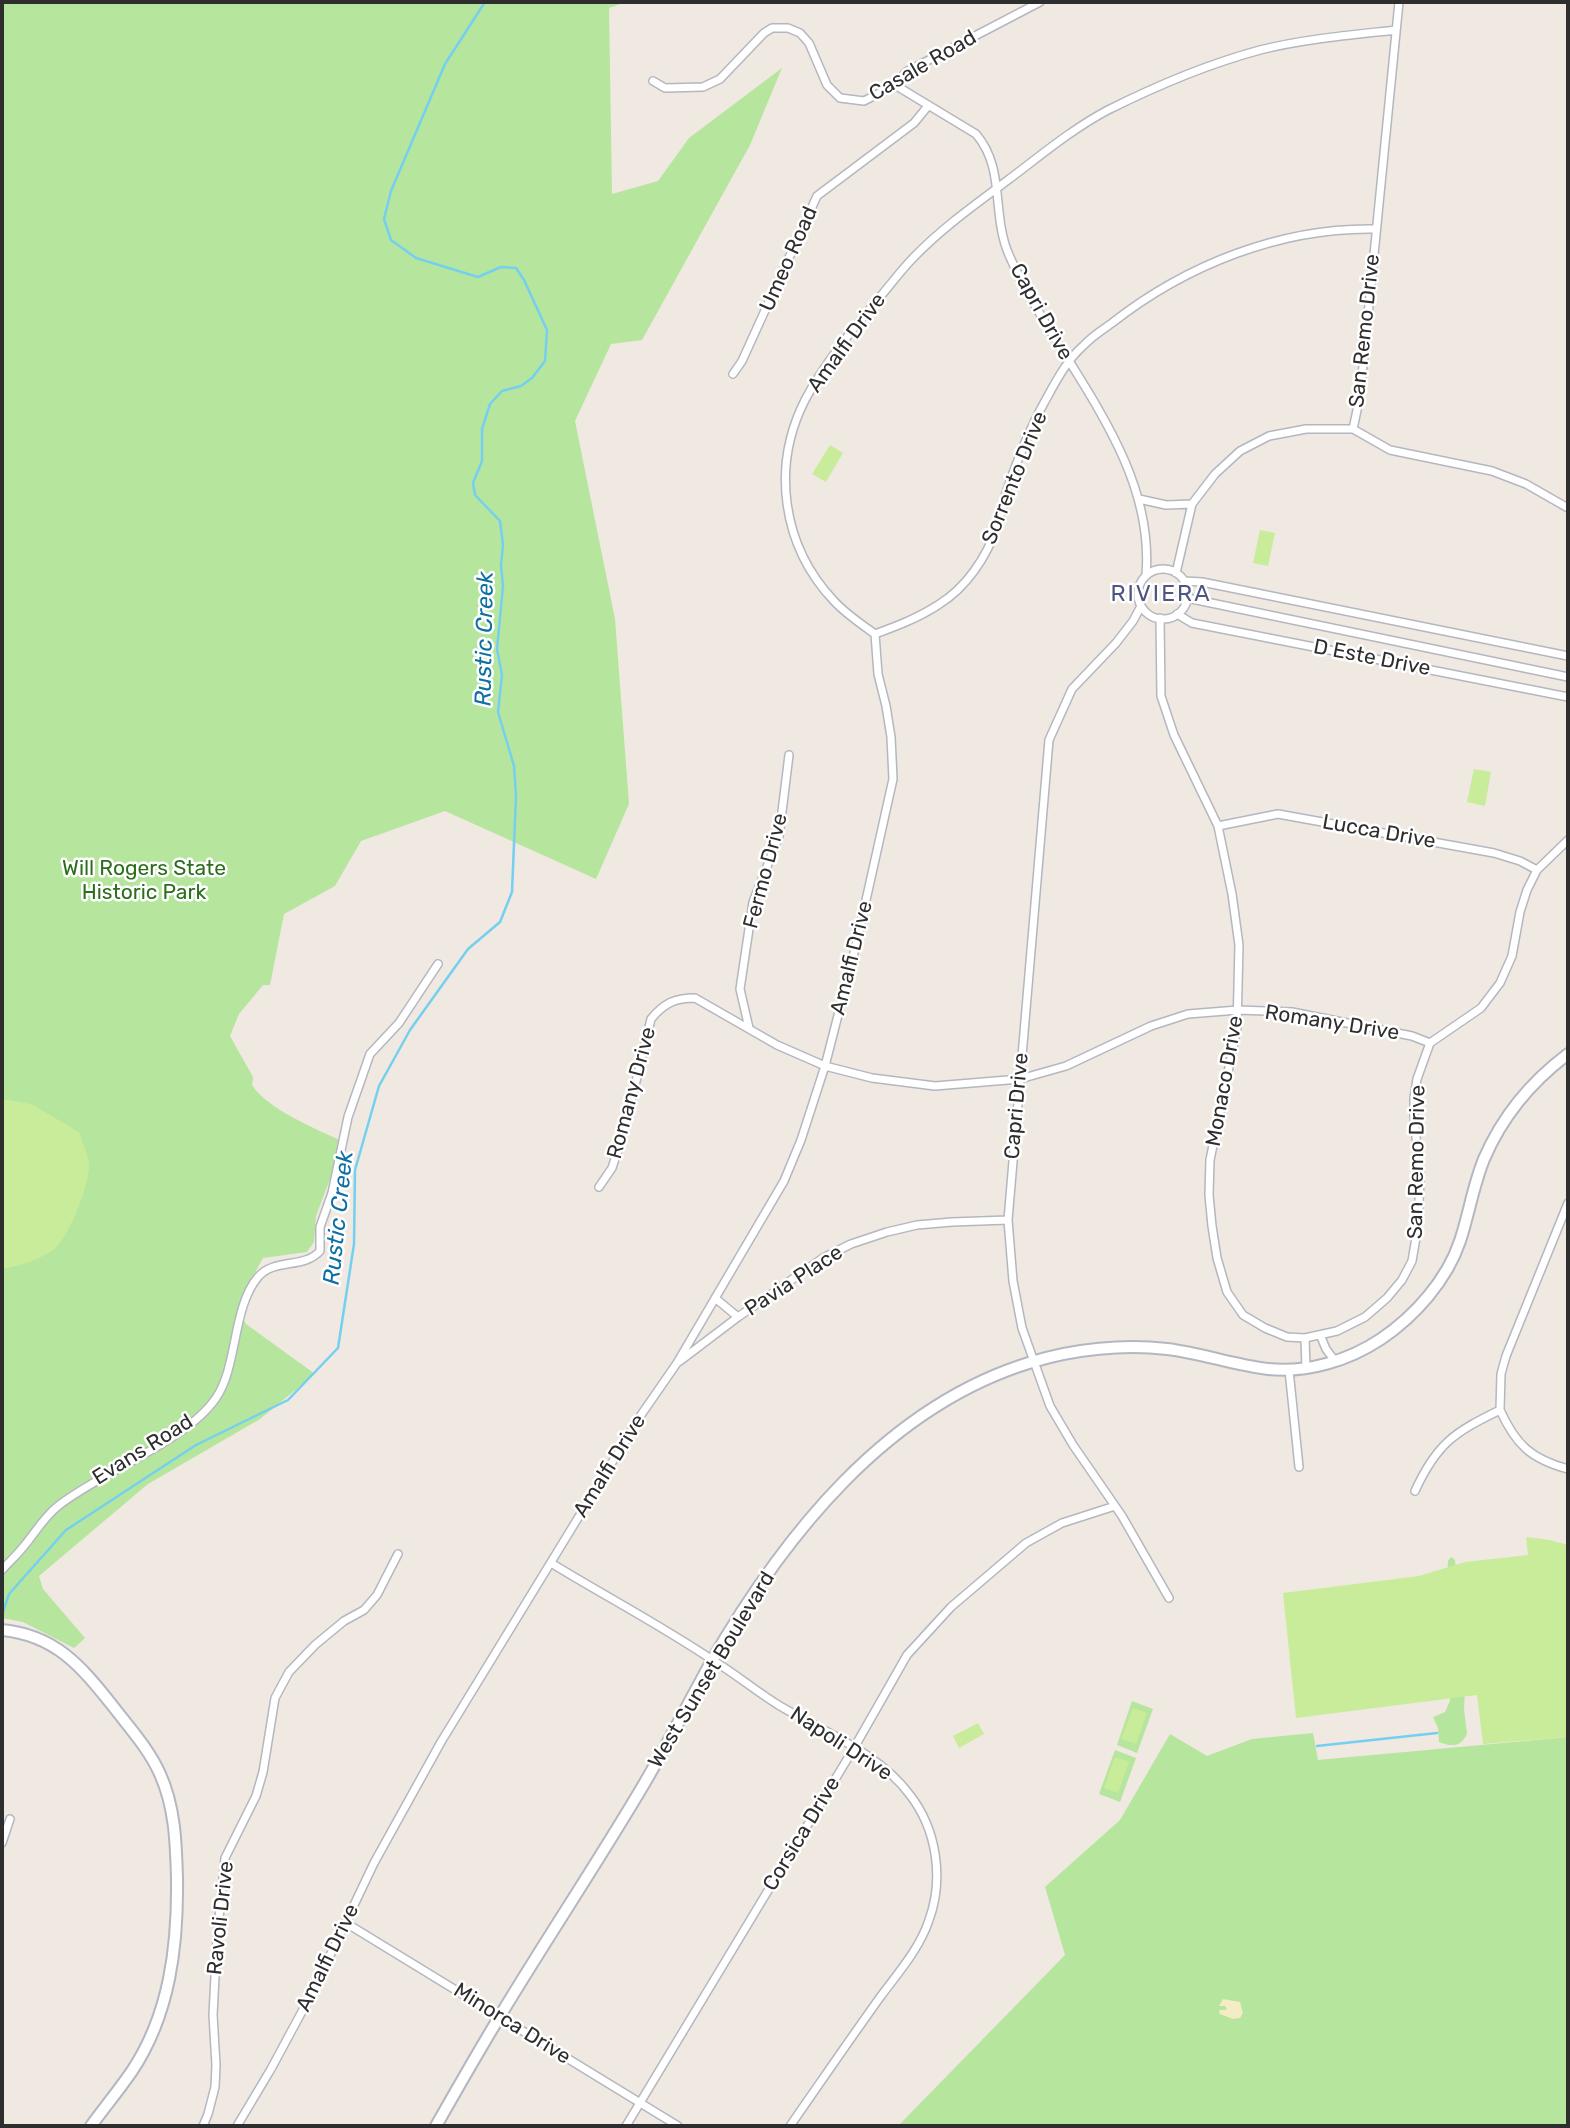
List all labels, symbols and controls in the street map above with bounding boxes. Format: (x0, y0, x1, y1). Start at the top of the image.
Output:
street label: Casale Road (865, 25, 981, 107)
street label: Umeo Road (755, 203, 823, 315)
street label: San Remo Drive (1344, 253, 1386, 409)
street label: Capri Drive (1004, 259, 1078, 365)
street label: Amalfi Drive (803, 288, 891, 398)
street label: Sorrento Drive (977, 408, 1053, 548)
water label: Rustic Creek (470, 571, 500, 707)
district label: RIVIERA (1111, 580, 1211, 608)
street label: D Este Drive (1311, 634, 1433, 682)
street label: Lucca Drive (1320, 810, 1438, 854)
street label: Fermo Drive (739, 811, 793, 931)
park label: Will Rogers State Historic Park (62, 856, 226, 906)
street label: Amalfi Drive (826, 898, 878, 1018)
street label: Romany Drive (1263, 1000, 1401, 1046)
street label: Monaco Drive (1201, 1014, 1249, 1148)
street label: Romany Drive (602, 1024, 662, 1162)
street label: Capri Drive (1000, 1052, 1034, 1160)
street label: San Remo Drive (1403, 1085, 1431, 1239)
water label: Rustic Creek (318, 1149, 360, 1287)
street label: Pavia Place (740, 1240, 848, 1322)
street label: Evans Road (88, 1409, 198, 1491)
street label: Amalfi Drive (568, 1410, 652, 1522)
street label: West Sunset Boulevard (643, 1567, 781, 1773)
street label: Napoli Drive (785, 1702, 897, 1786)
street label: Corsica Drive (758, 1772, 846, 1896)
street label: Ravoli Drive (202, 1860, 240, 1976)
street label: Amalfi Drive (291, 1900, 365, 2016)
street label: Minorca Drive (449, 1978, 575, 2070)

